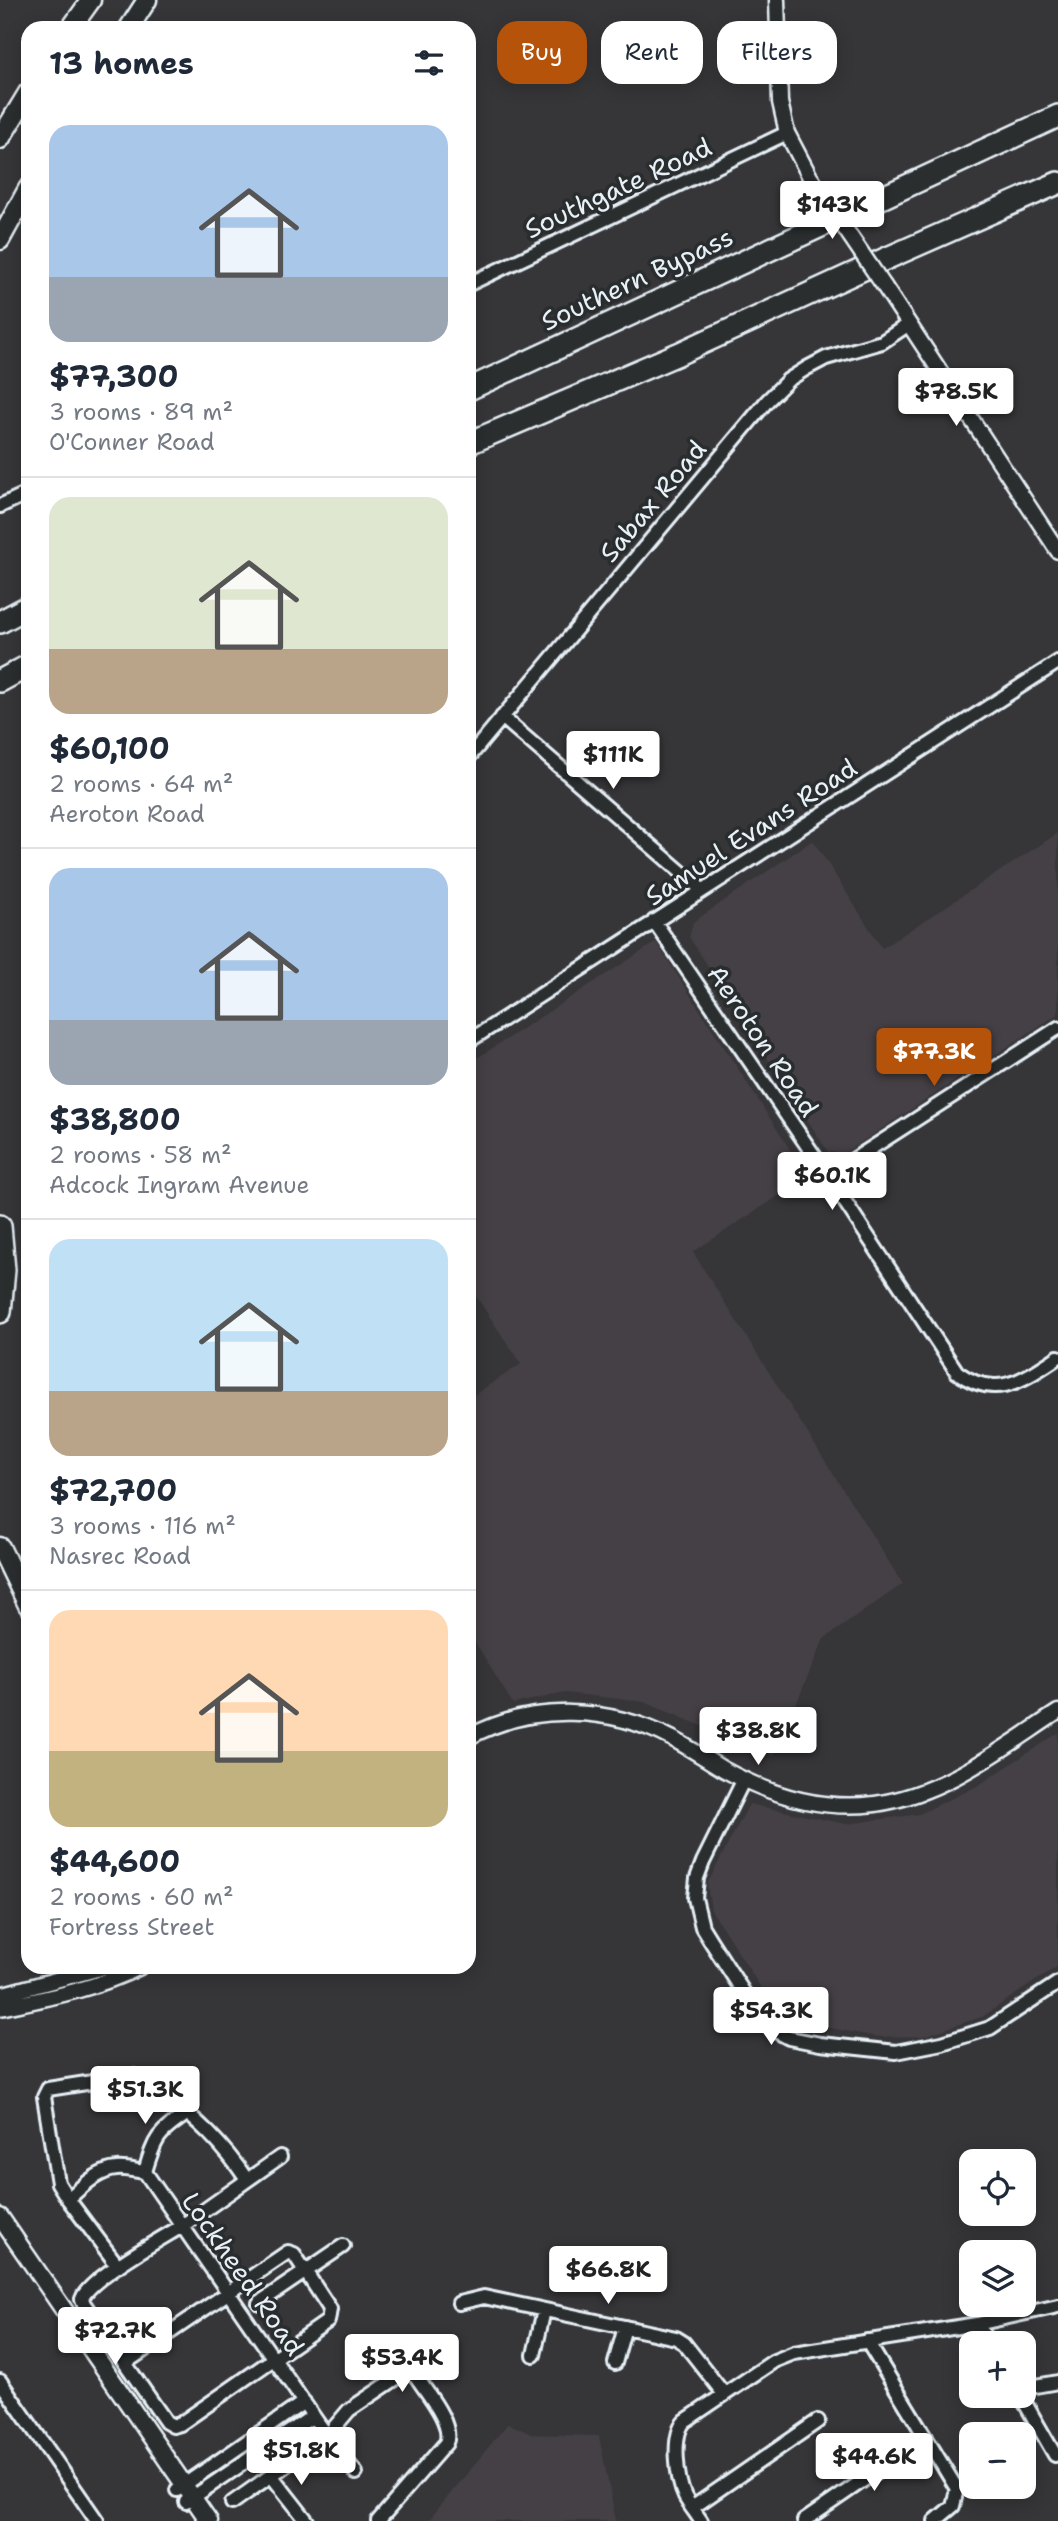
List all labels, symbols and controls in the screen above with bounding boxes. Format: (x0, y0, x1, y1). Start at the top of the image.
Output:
chip: Buy (497, 21, 587, 84)
chip: Rent (601, 21, 703, 84)
chip: Filters (717, 21, 837, 84)
text: 13 homes (49, 43, 194, 84)
icon: filters (410, 44, 448, 82)
street label: Southgate Road (519, 129, 717, 246)
icon: home (186, 170, 312, 296)
pin: $143K (783, 182, 881, 241)
text: $143K (796, 189, 868, 219)
street label: Southern Bypass (535, 219, 739, 338)
text: $77,300 (49, 356, 178, 397)
pin: $78.5K (899, 368, 1013, 428)
text: $78.5K (914, 376, 998, 406)
text: 3 rooms · 89 m² (49, 397, 233, 427)
text: O'Conner Road (49, 427, 215, 457)
street label: Sabax Road (591, 432, 714, 569)
icon: home (186, 542, 312, 668)
text: $60,100 (49, 728, 170, 769)
pin: $111K (564, 732, 662, 791)
text: $111K (583, 739, 643, 769)
street label: Samuel Evans Road (638, 750, 863, 913)
text: 2 rooms · 64 m² (49, 769, 233, 799)
text: Aeroton Road (49, 799, 205, 829)
icon: home (186, 913, 312, 1039)
street label: Aeroton Road (700, 958, 827, 1123)
pin: $77.3K (877, 1028, 991, 1088)
text: $77.3K (892, 1036, 976, 1066)
text: $38,800 (49, 1099, 181, 1140)
text: 2 rooms · 58 m² (49, 1140, 232, 1170)
pin: $60.1K (775, 1152, 889, 1212)
text: $60.1K (793, 1160, 871, 1190)
text: Adcock Ingram Avenue (49, 1170, 309, 1200)
icon: home (186, 1284, 312, 1410)
text: $72,700 (49, 1470, 177, 1511)
text: 3 rooms · 116 m² (49, 1511, 236, 1541)
text: Nasrec Road (49, 1541, 191, 1571)
icon: home (186, 1655, 312, 1781)
pin: $38.8K (701, 1708, 815, 1767)
text: $38.8K (716, 1715, 801, 1745)
text: $44,600 (49, 1841, 180, 1882)
text: 2 rooms · 60 m² (49, 1882, 234, 1912)
text: Fortress Street (49, 1912, 215, 1942)
pin: $54.3K (714, 1988, 828, 2047)
text: $54.3K (729, 1995, 813, 2025)
pin: $51.3K (88, 2066, 202, 2126)
text: $51.3K (107, 2074, 183, 2104)
map controls (959, 2149, 1036, 2499)
button: locate (959, 2149, 1036, 2226)
street label: Lockheed Road (174, 2185, 313, 2362)
button: layers (959, 2240, 1036, 2317)
pin: $66.8K (551, 2246, 665, 2306)
text: $66.8K (565, 2254, 651, 2284)
pin: $72.7K (58, 2308, 172, 2367)
text: $72.7K (74, 2315, 156, 2345)
button: + (959, 2331, 1036, 2408)
pin: $53.4K (345, 2334, 459, 2394)
text: $53.4K (361, 2342, 443, 2372)
button: − (959, 2422, 1036, 2499)
pin: $51.8K (244, 2428, 358, 2487)
pin: $44.6K (817, 2434, 931, 2493)
text: $51.8K (263, 2435, 339, 2465)
text: $44.6K (832, 2441, 916, 2471)

